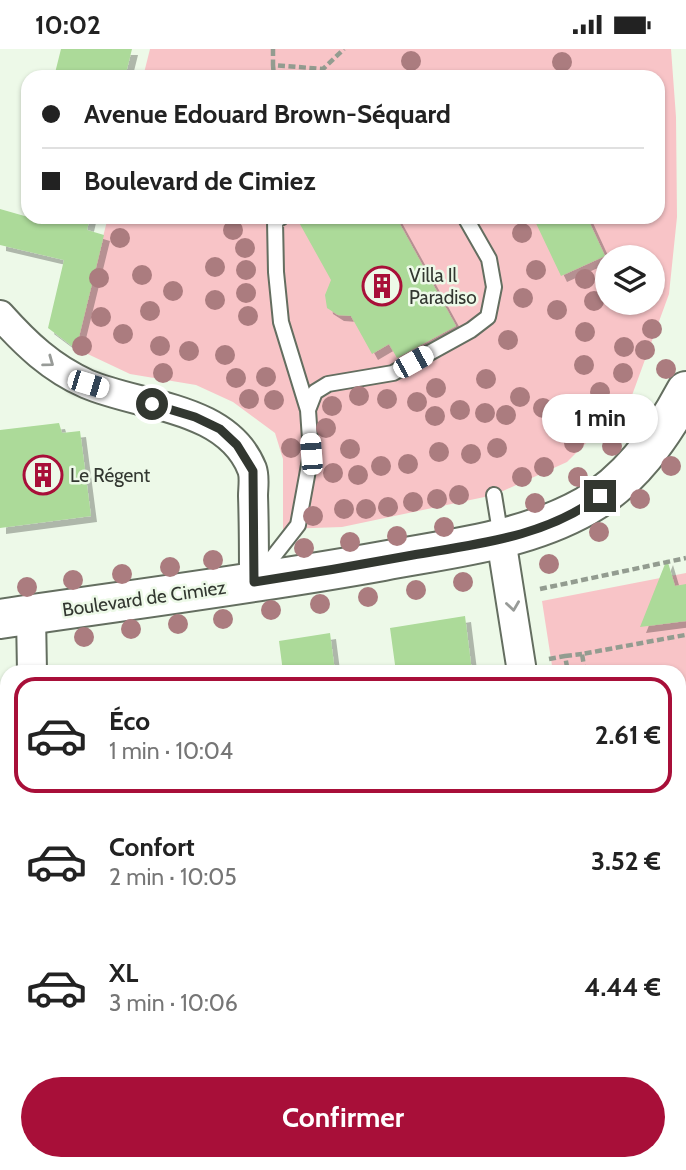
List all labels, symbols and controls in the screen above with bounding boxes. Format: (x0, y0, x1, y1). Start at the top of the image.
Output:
text: 10:02 (35, 9, 101, 41)
text: Avenue Edouard Brown-Séquard (84, 98, 451, 130)
text: Boulevard de Cimiez (84, 165, 315, 197)
map controls (595, 245, 665, 315)
button: layers (595, 245, 665, 315)
place label: Villa Il Paradiso (409, 264, 477, 309)
building icon: Villa Il Paradiso (361, 265, 403, 307)
car (390, 343, 437, 381)
one-way arrow (41, 354, 54, 367)
car (65, 368, 112, 400)
route start (136, 388, 168, 420)
callout: 1 min (542, 395, 658, 443)
text: 1 min (574, 404, 626, 432)
car (300, 432, 323, 476)
building icon: Le Régent (22, 454, 64, 496)
place label: Le Régent (70, 464, 151, 487)
route end (584, 480, 616, 512)
street label: Boulevard de Cimiez (61, 576, 227, 621)
one-way arrow (505, 600, 520, 611)
icon: car (25, 704, 88, 767)
text: Éco (109, 705, 150, 737)
text: 2.61 € (595, 719, 661, 751)
text: 1 min · 10:04 (109, 737, 233, 765)
icon: car (25, 830, 88, 893)
text: Confort (109, 831, 195, 863)
text: 3.52 € (591, 845, 661, 877)
text: 2 min · 10:05 (109, 863, 237, 891)
icon: car (25, 956, 88, 1019)
text: XL (109, 957, 138, 989)
text: 4.44 € (584, 971, 661, 1003)
text: 3 min · 10:06 (109, 989, 238, 1017)
button: Confirmer (21, 1077, 665, 1157)

